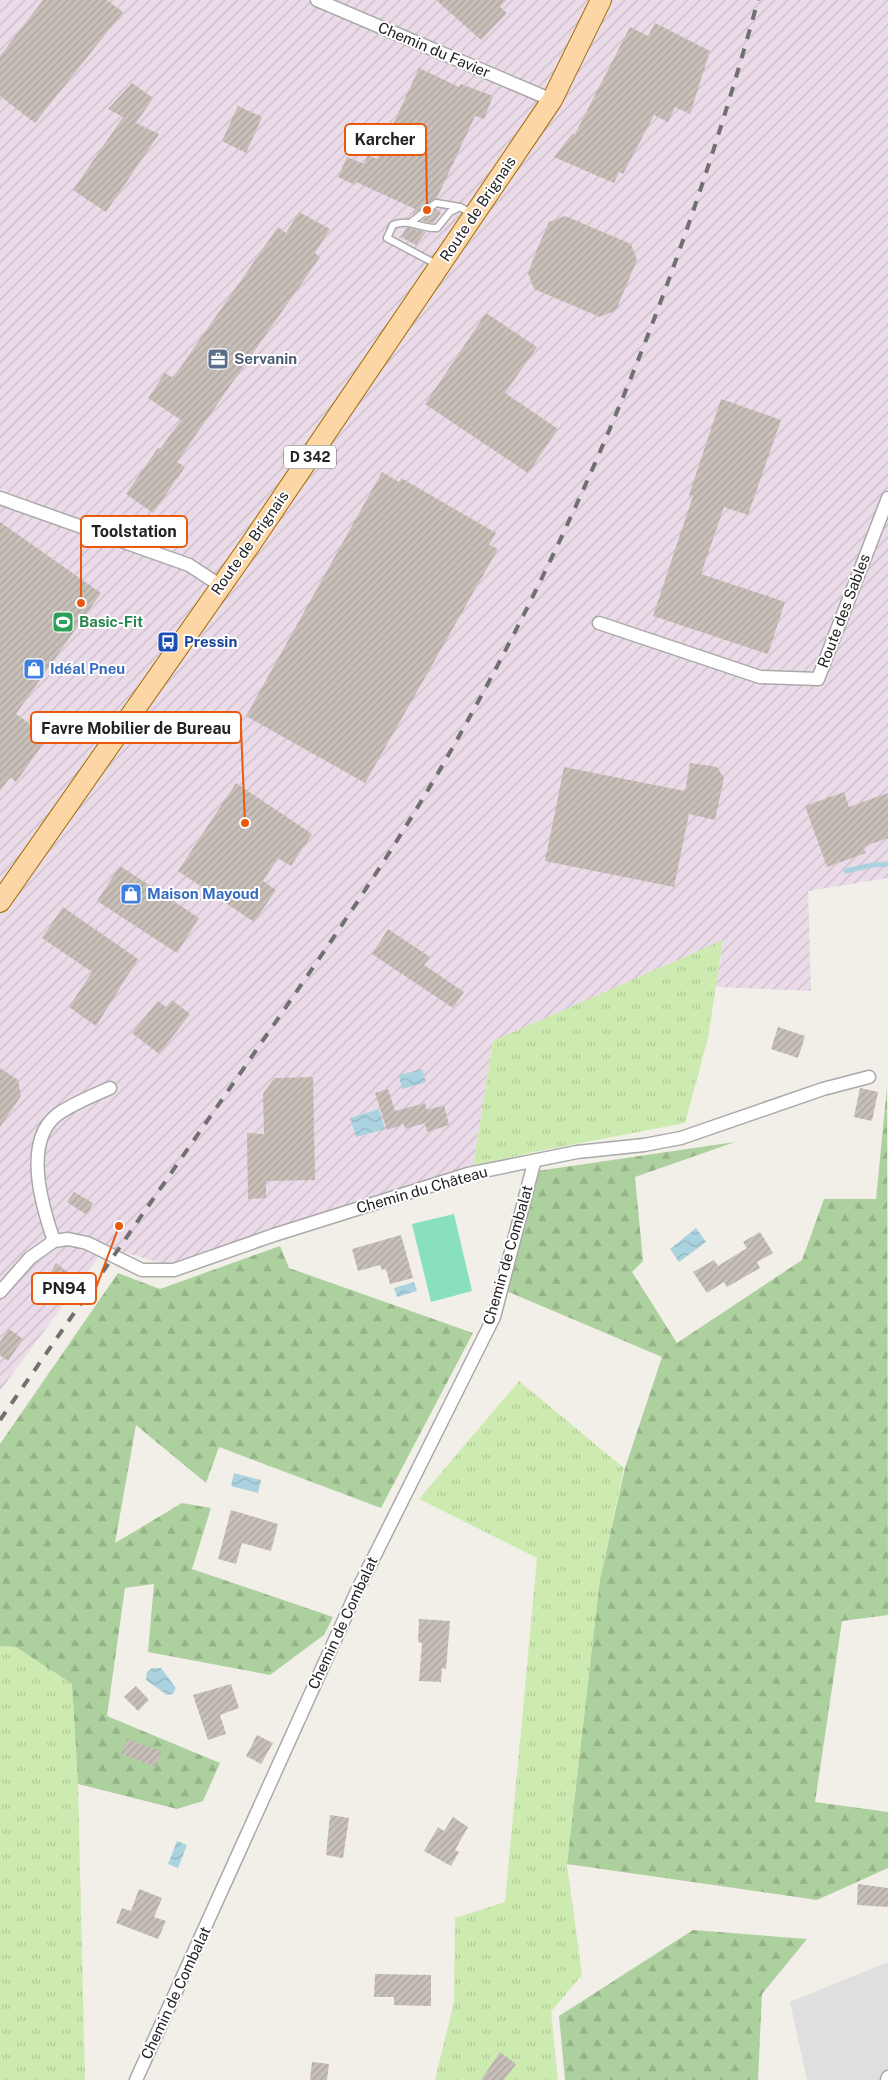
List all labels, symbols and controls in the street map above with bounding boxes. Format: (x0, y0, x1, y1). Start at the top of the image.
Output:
street label: Chemin du Favier (376, 18, 493, 81)
callout: Karcher (345, 124, 426, 155)
text: Karcher (355, 130, 416, 149)
street label: Route de Brignais (436, 153, 519, 264)
office icon: Servanin (206, 347, 230, 371)
place label: Servanin (234, 350, 297, 367)
road number: D 342 (284, 446, 336, 468)
street label: Route de Brignais (207, 488, 292, 598)
callout: Toolstation (81, 516, 187, 547)
text: Toolstation (91, 522, 177, 541)
street label: Route des Sables (814, 551, 873, 670)
sports icon: Basic-Fit (51, 610, 75, 634)
place label: Basic-Fit (79, 613, 143, 630)
bus stop icon: Pressin (156, 630, 180, 654)
place label: Pressin (184, 633, 237, 650)
shop icon: Idéal Pneu (22, 657, 46, 681)
place label: Idéal Pneu (50, 660, 125, 677)
callout: Favre Mobilier de Bureau (31, 712, 241, 743)
text: Favre Mobilier de Bureau (41, 719, 231, 738)
shop icon: Maison Mayoud (119, 882, 143, 906)
place label: Maison Mayoud (147, 885, 259, 902)
street label: Chemin du Château (354, 1163, 489, 1216)
street label: Chemin de Combalat (479, 1183, 536, 1327)
callout: PN94 (32, 1273, 96, 1304)
text: PN94 (42, 1279, 86, 1298)
street label: Chemin de Combalat (304, 1554, 381, 1692)
street label: Chemin de Combalat (137, 1924, 214, 2062)

